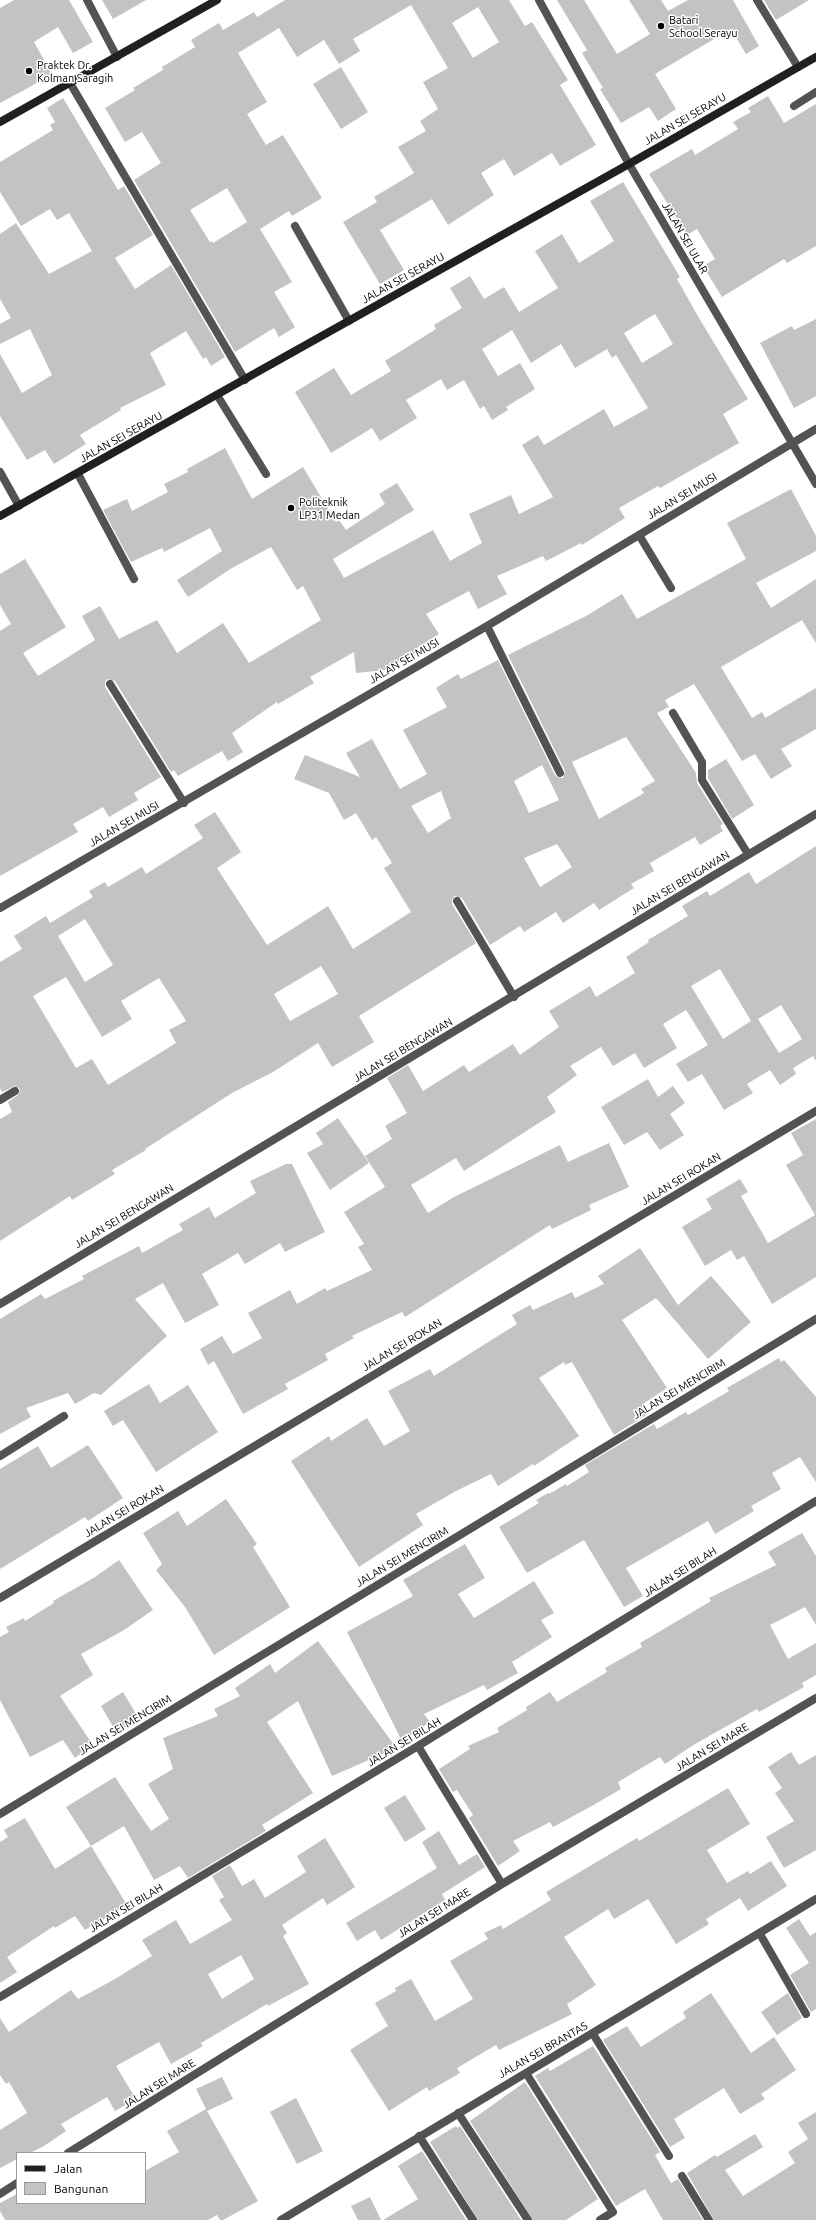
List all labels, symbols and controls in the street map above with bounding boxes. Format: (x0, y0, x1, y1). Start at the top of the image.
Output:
place label: Batari School Serayu (669, 13, 738, 39)
marker: Batari School Serayu (656, 21, 666, 31)
place label: Praktek Dr. Kolman Saragih (37, 58, 113, 84)
marker: Praktek Dr. Kolman Saragih (24, 66, 34, 76)
street label: JALAN SEI SERAYU (642, 90, 728, 148)
street label: JALAN SEI ULAR (659, 200, 711, 276)
street label: JALAN SEI SERAYU (359, 250, 447, 306)
street label: JALAN SEI SERAYU (77, 409, 165, 465)
street label: JALAN SEI MUSI (645, 470, 719, 522)
place label: Politeknik LP31 Medan (299, 495, 360, 521)
marker: Politeknik LP31 Medan (286, 503, 296, 513)
street label: JALAN SEI MUSI (367, 636, 441, 686)
street label: JALAN SEI MUSI (87, 799, 161, 849)
street label: JALAN SEI BENGAWAN (628, 848, 732, 918)
street label: JALAN SEI BENGAWAN (351, 1015, 455, 1085)
street label: JALAN SEI ROKAN (639, 1150, 723, 1208)
street label: JALAN SEI BENGAWAN (72, 1181, 176, 1251)
street label: JALAN SEI ROKAN (360, 1316, 444, 1374)
street label: JALAN SEI MENCIRIM (630, 1356, 728, 1422)
street label: JALAN SEI ROKAN (82, 1482, 166, 1540)
street label: JALAN SEI MENCIRIM (353, 1524, 451, 1590)
street label: JALAN SEI BILAH (641, 1544, 719, 1600)
street label: JALAN SEI MENCIRIM (76, 1692, 174, 1758)
street label: JALAN SEI BILAH (365, 1715, 443, 1769)
street label: JALAN SEI MARE (673, 1720, 751, 1774)
street label: JALAN SEI BILAH (87, 1881, 165, 1935)
street label: JALAN SEI MARE (395, 1885, 473, 1941)
street label: JALAN SEI BRANTAS (496, 2019, 590, 2081)
street label: JALAN SEI MARE (120, 2056, 198, 2112)
legend (16, 2152, 146, 2204)
text: Jalan (54, 2162, 82, 2175)
text: Bangunan (54, 2182, 108, 2195)

